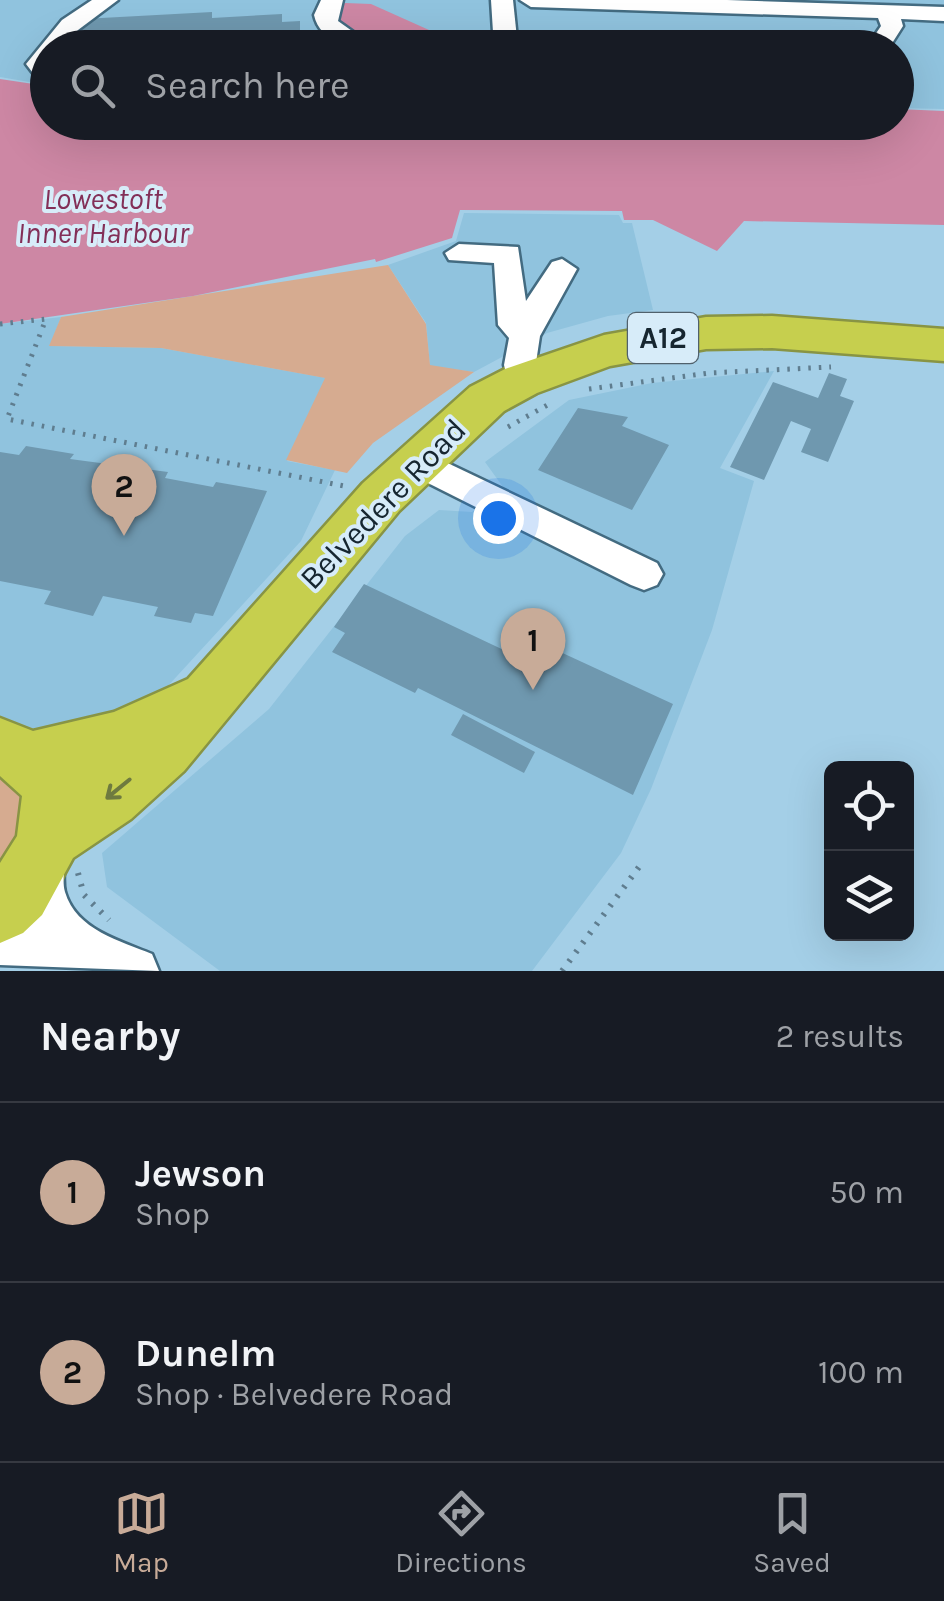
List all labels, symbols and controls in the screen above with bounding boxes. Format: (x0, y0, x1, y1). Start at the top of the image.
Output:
search box (30, 30, 914, 140)
icon: search (65, 58, 120, 113)
text: Search here (145, 63, 349, 108)
water label: Lowestoft Inner Harbour (17, 181, 190, 251)
road number: A12 (628, 313, 698, 363)
street label: Belvedere Road (292, 411, 474, 597)
pin: 2 (92, 454, 156, 536)
your location (473, 493, 524, 544)
pin: 1 (500, 608, 566, 690)
map controls (824, 761, 914, 941)
button: locate (824, 761, 914, 851)
one-way arrow (105, 778, 131, 800)
button: layers (824, 851, 914, 941)
text: Nearby (40, 1011, 180, 1061)
text: 2 results (776, 1018, 904, 1055)
text: Jewson (135, 1151, 266, 1196)
text: 1 (67, 1174, 78, 1211)
text: 50 m (829, 1174, 904, 1211)
text: Shop (135, 1196, 210, 1233)
text: Dunelm (135, 1331, 276, 1376)
text: 2 (63, 1354, 82, 1391)
text: 100 m (818, 1354, 904, 1391)
text: Shop · Belvedere Road (135, 1376, 453, 1413)
tab: Map (113, 1486, 169, 1579)
tab: Directions (395, 1486, 527, 1579)
tab: Saved (753, 1486, 831, 1579)

